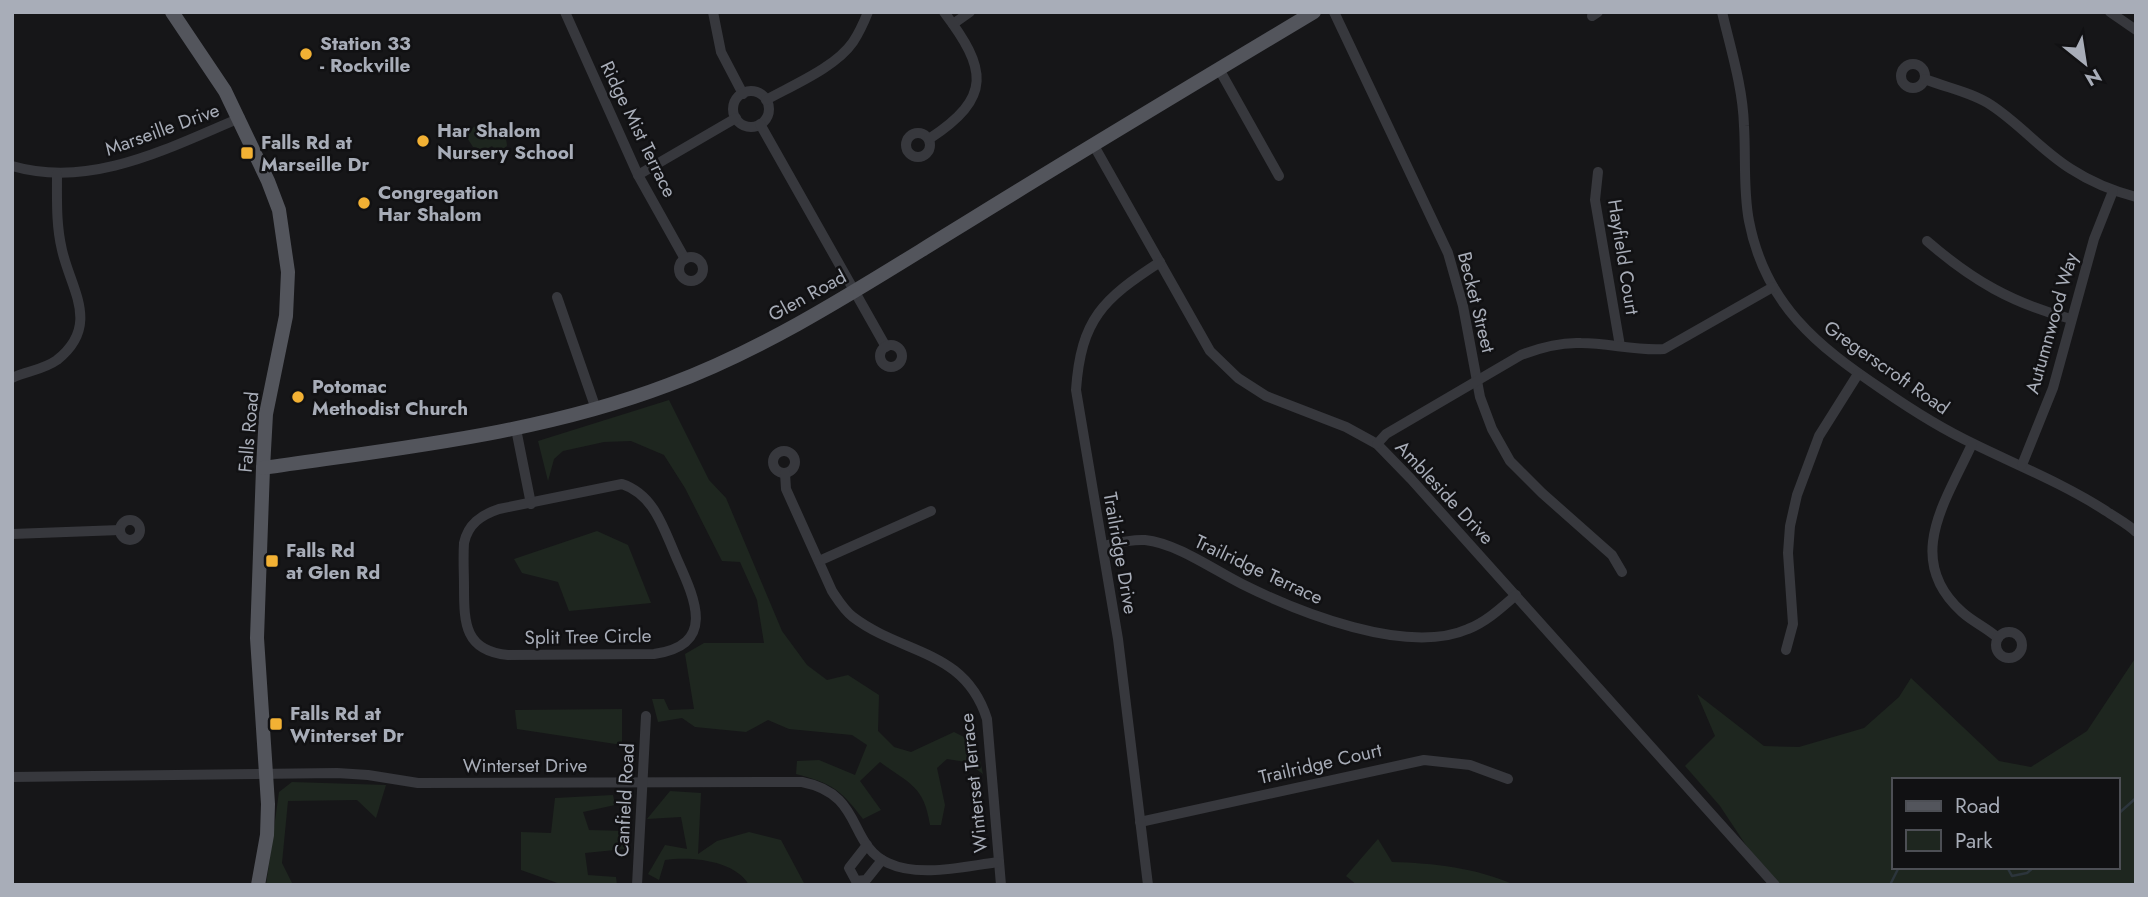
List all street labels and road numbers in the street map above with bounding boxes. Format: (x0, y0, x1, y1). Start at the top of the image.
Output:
street label: Ridge Mist Terrace (594, 56, 683, 202)
street label: Marseille Drive (101, 96, 223, 163)
street label: Hayfield Court (1601, 197, 1646, 317)
street label: Becket Street (1451, 249, 1502, 356)
street label: Autumnwood Way (2018, 249, 2085, 397)
street label: Glen Road (763, 263, 851, 328)
street label: Gregerscroft Road (1818, 314, 1955, 421)
street label: Falls Road (232, 390, 265, 474)
street label: Ambleside Drive (1389, 434, 1500, 551)
street label: Trailridge Drive (1097, 490, 1145, 616)
street label: Trailridge Terrace (1190, 528, 1328, 611)
street label: Split Tree Circle (524, 622, 652, 651)
street label: Winterset Terrace (953, 712, 994, 854)
street label: Trailridge Court (1256, 736, 1385, 791)
street label: Canfield Road (608, 742, 641, 858)
street label: Winterset Drive (463, 752, 587, 779)

